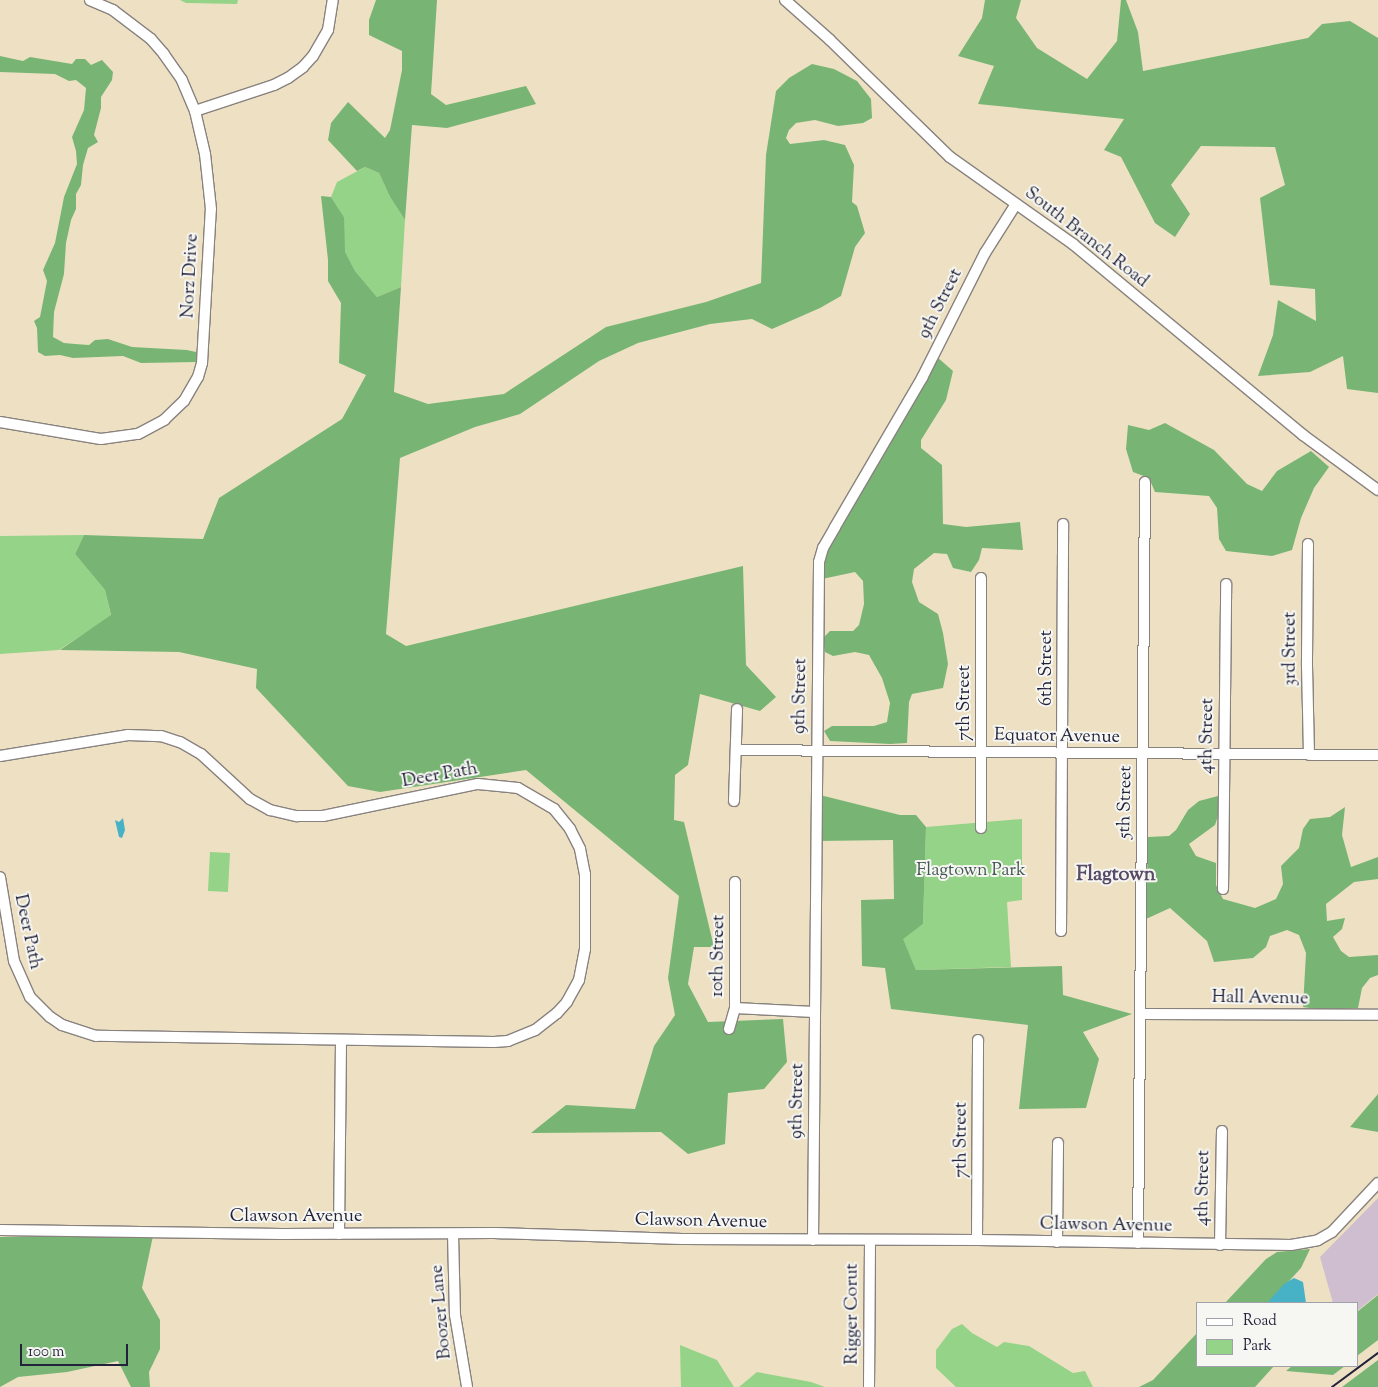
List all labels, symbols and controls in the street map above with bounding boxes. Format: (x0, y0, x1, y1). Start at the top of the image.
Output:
street label: South Branch Road (1020, 183, 1152, 293)
street label: Norz Drive (178, 233, 204, 319)
street label: 9th Street (914, 265, 968, 343)
street label: 3rd Street (1280, 612, 1302, 686)
street label: 6th Street (1036, 630, 1058, 706)
street label: 9th Street (790, 658, 812, 734)
street label: 7th Street (954, 665, 976, 741)
street label: 4th Street (1197, 698, 1219, 774)
street label: Equator Avenue (994, 725, 1120, 749)
street label: Deer Path (401, 759, 479, 793)
street label: 5th Street (1115, 765, 1137, 839)
park label: Flagtown Park (916, 860, 1026, 882)
district label: Flagtown (1076, 863, 1156, 887)
street label: Deer Path (8, 892, 46, 972)
street label: 10th Street (707, 915, 731, 997)
street label: Hall Avenue (1212, 987, 1308, 1011)
street label: 9th Street (787, 1063, 809, 1139)
street label: 7th Street (951, 1102, 973, 1178)
street label: 4th Street (1193, 1150, 1215, 1226)
street label: Clawson Avenue (230, 1206, 362, 1228)
street label: Clawson Avenue (635, 1210, 767, 1234)
street label: Clawson Avenue (1040, 1214, 1172, 1238)
street label: Rigger Corut (842, 1263, 864, 1365)
street label: Boozer Lane (427, 1264, 457, 1360)
legend (1196, 1302, 1358, 1367)
text: Road (1243, 1311, 1277, 1332)
scale bar (22, 1334, 130, 1366)
text: Park (1243, 1336, 1272, 1357)
text: 100 m (28, 1342, 64, 1363)

